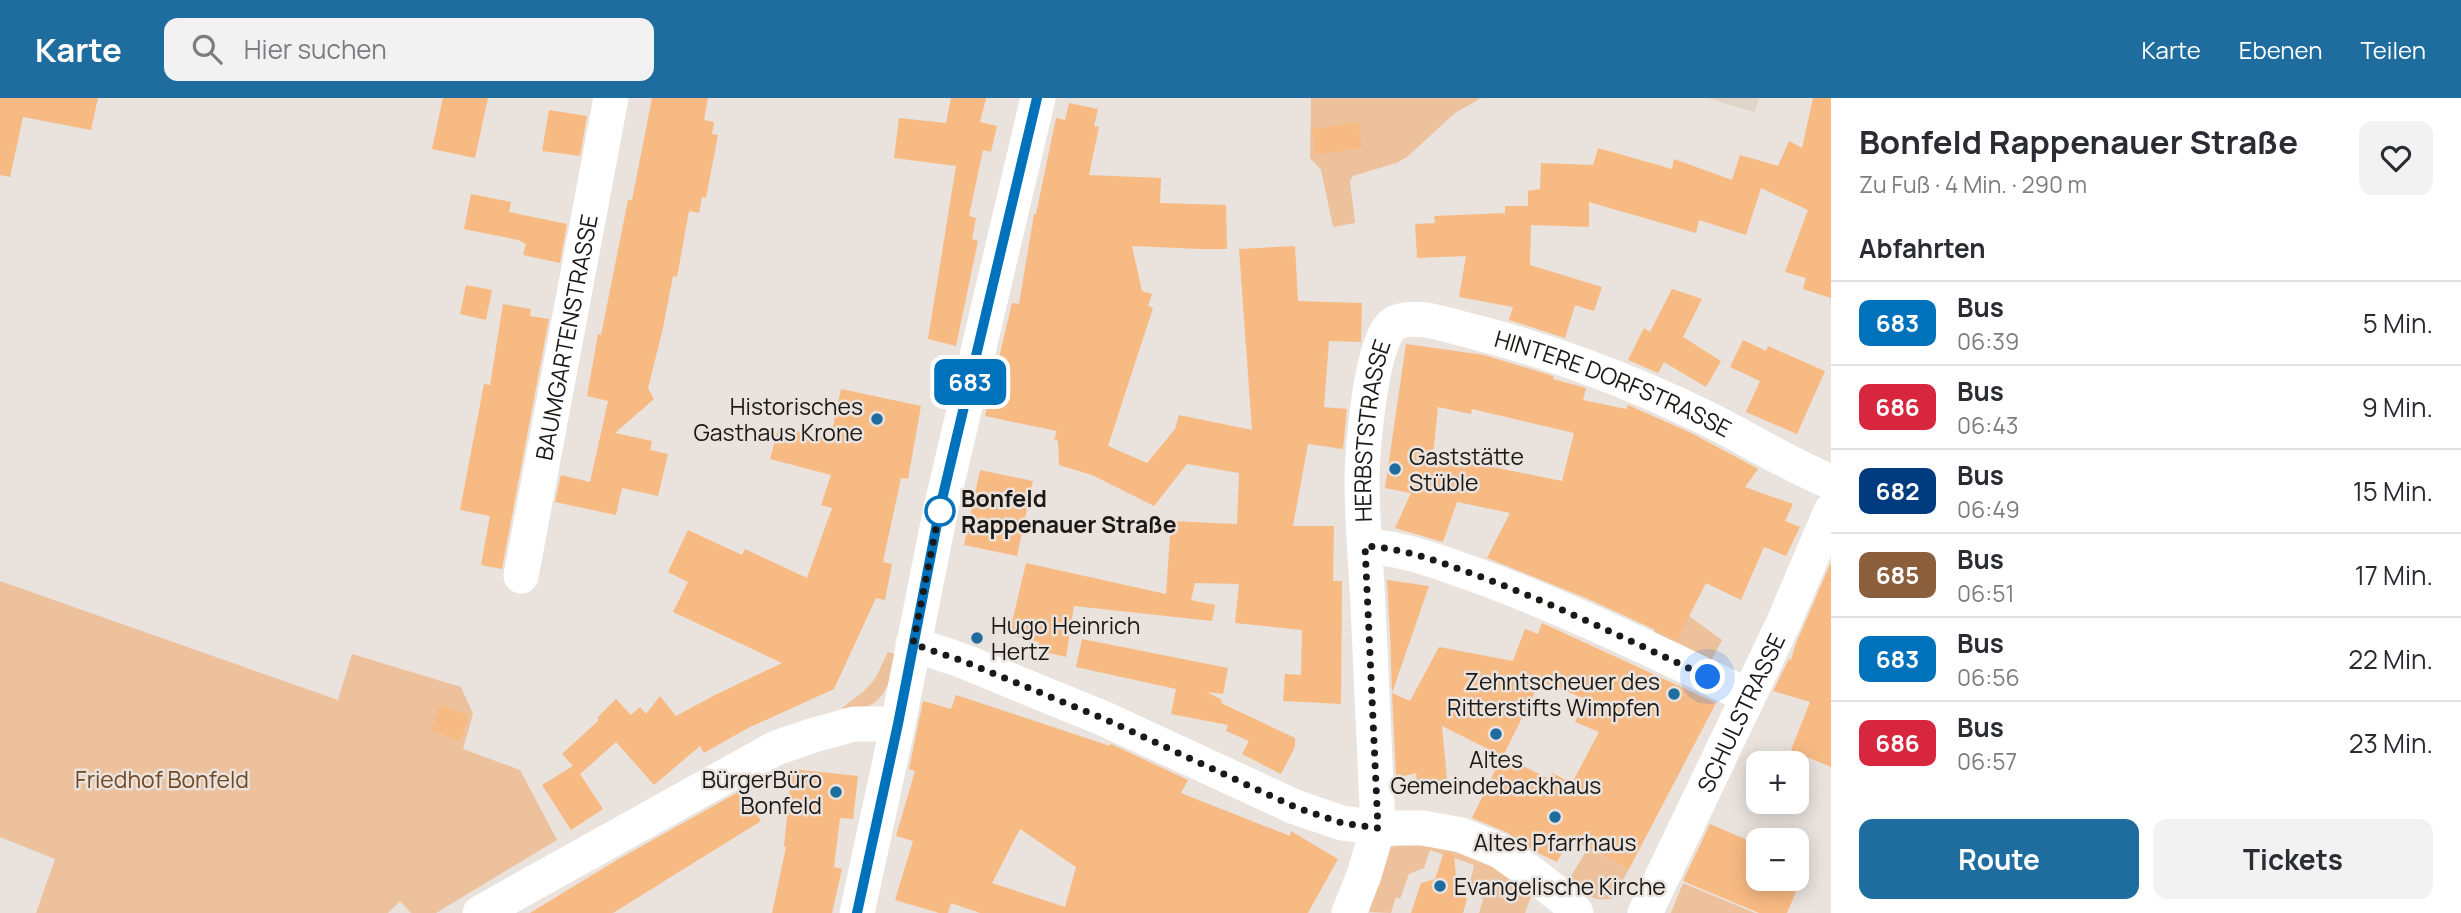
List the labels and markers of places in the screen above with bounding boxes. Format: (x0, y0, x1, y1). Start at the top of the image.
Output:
place label: Historisches Gasthaus Krone (694, 390, 863, 448)
marker: Historisches Gasthaus Krone (869, 411, 885, 427)
place label: Gaststätte Stüble (1409, 440, 1524, 498)
marker: Gaststätte Stüble (1387, 461, 1403, 477)
place label: Bonfeld Rappenauer Straße (961, 482, 1177, 540)
marker: Bonfeld Rappenauer Straße (925, 496, 955, 526)
place label: Hugo Heinrich Hertz (991, 609, 1141, 667)
marker: Hugo Heinrich Hertz (969, 630, 985, 646)
place label: Zehntscheuer des Ritterstifts Wimpfen (1447, 665, 1660, 723)
marker: Zehntscheuer des Ritterstifts Wimpfen (1666, 686, 1682, 702)
marker: Altes Gemeindebackhaus (1488, 726, 1504, 742)
place label: Altes Gemeindebackhaus (1391, 743, 1601, 801)
place label: BürgerBüro Bonfeld (702, 763, 822, 821)
marker: BürgerBüro Bonfeld (828, 784, 844, 800)
marker: Altes Pfarrhaus (1547, 809, 1563, 825)
place label: Altes Pfarrhaus (1474, 826, 1636, 858)
place label: Evangelische Kirche (1454, 870, 1666, 902)
marker: Evangelische Kirche (1432, 878, 1448, 894)

